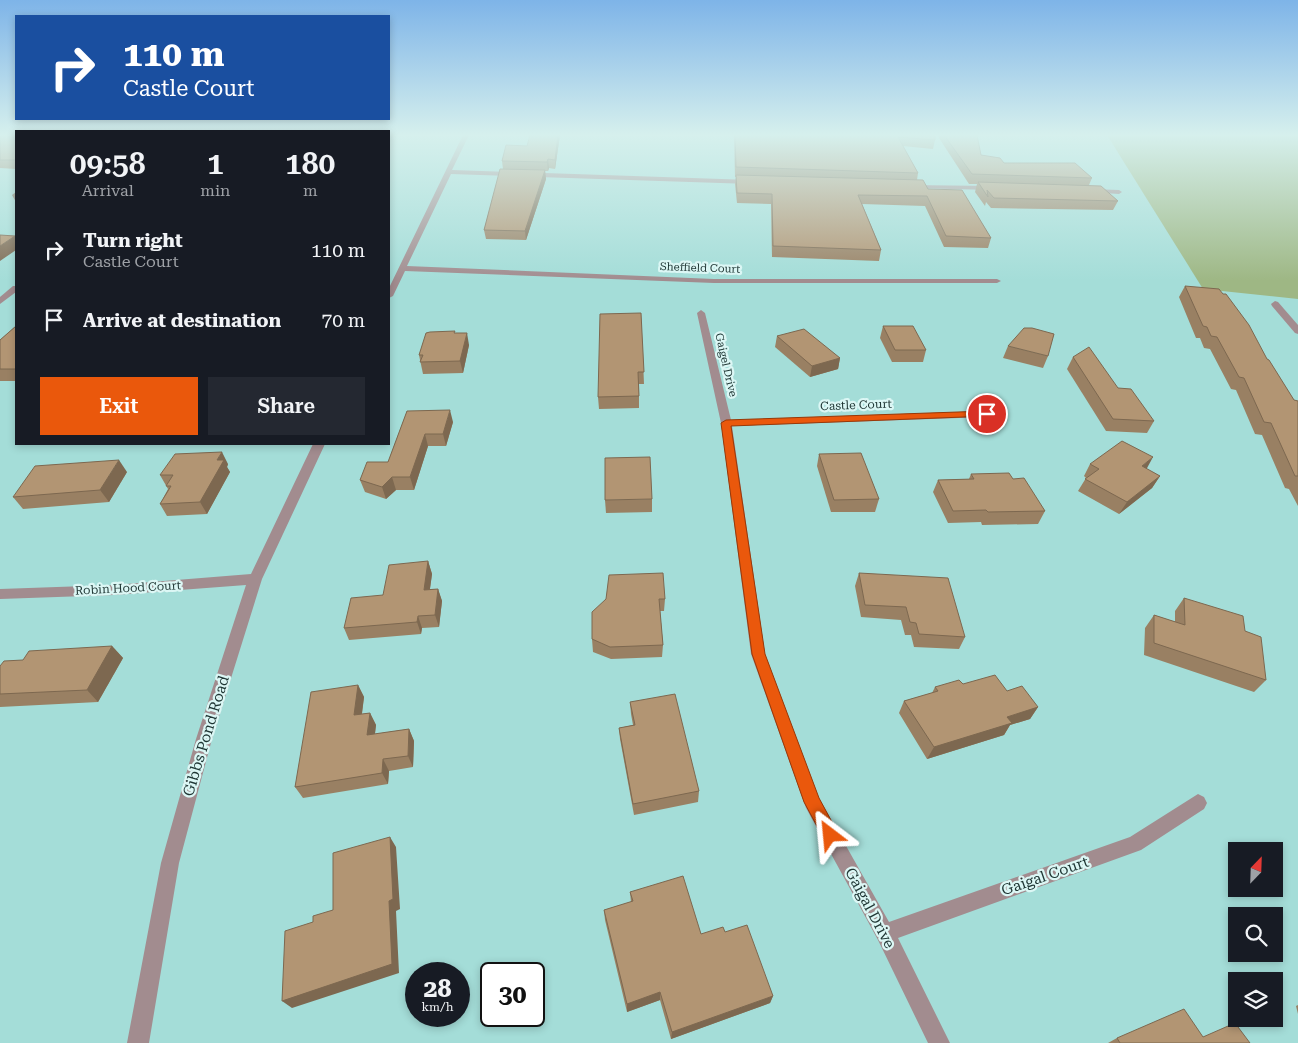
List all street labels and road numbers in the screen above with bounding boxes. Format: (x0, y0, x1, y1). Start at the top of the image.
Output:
street label: Sheffield Court (660, 260, 740, 276)
street label: Gaigel Drive (712, 332, 740, 398)
street label: Castle Court (820, 397, 893, 413)
street label: Robin Hood Court (75, 578, 182, 598)
street label: Gibbs Pond Road (179, 673, 233, 798)
street label: Gaigal Court (999, 853, 1091, 899)
street label: Gaigal Drive (841, 865, 899, 951)

